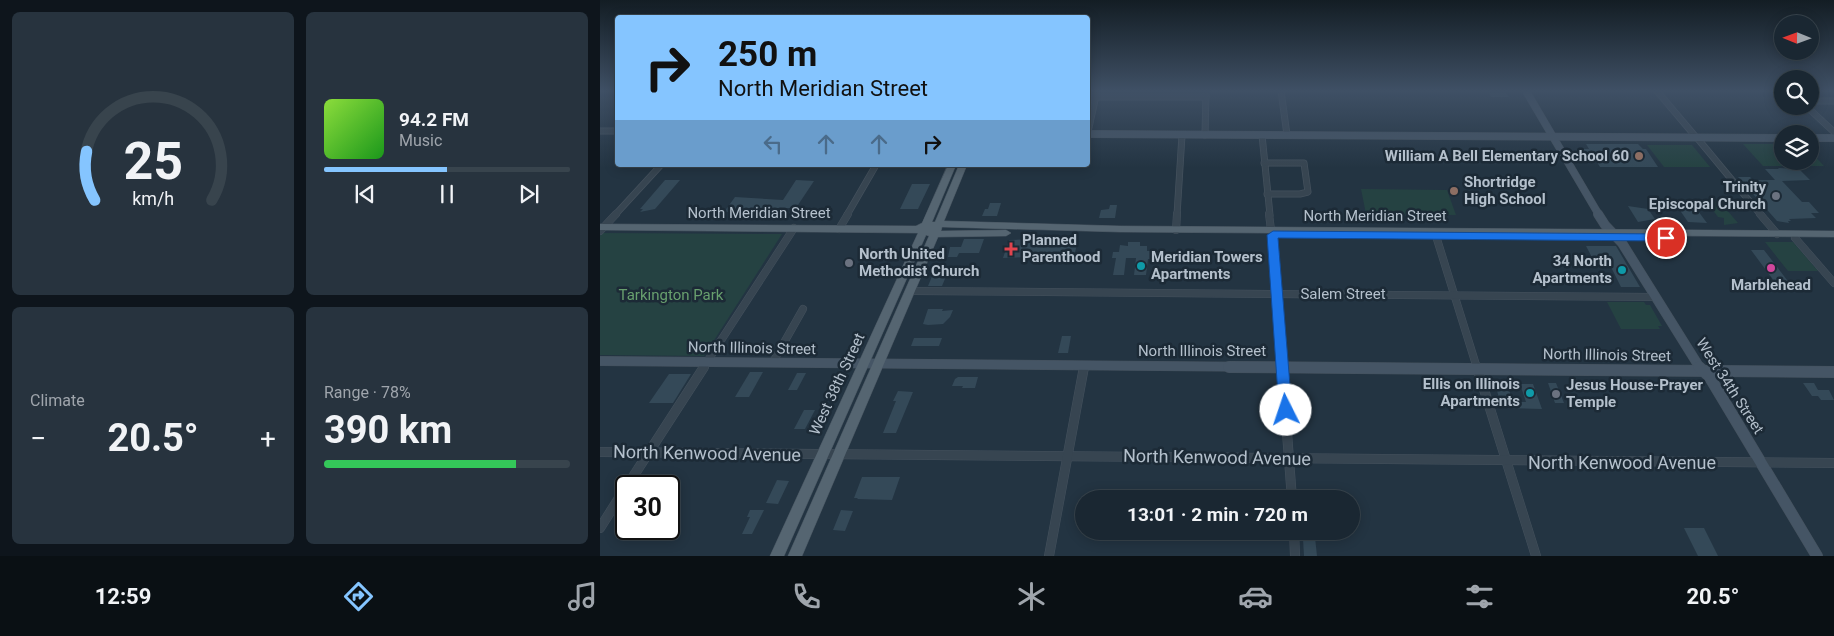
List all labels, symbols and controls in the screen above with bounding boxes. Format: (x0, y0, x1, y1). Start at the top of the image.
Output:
north arrow (1774, 15, 1819, 60)
map controls (1774, 15, 1819, 170)
text: 250 m (718, 34, 817, 75)
icon: right (635, 35, 700, 100)
button: search (1774, 70, 1819, 115)
text: North Meridian Street (718, 76, 928, 101)
text: 94.2 FM (399, 108, 469, 131)
button: layers (1774, 125, 1819, 170)
icon: left (759, 130, 787, 158)
icon: ahead (812, 130, 840, 158)
icon: ahead (865, 130, 893, 158)
icon: right (918, 130, 946, 158)
text: 25 (123, 131, 183, 192)
text: Music (399, 131, 442, 150)
place label: William A Bell Elementary School 60 (1385, 147, 1629, 165)
marker: William A Bell Elementary School 60 (1633, 150, 1645, 162)
place label: Shortridge High School (1464, 173, 1546, 208)
place label: Trinity Episcopal Church (1649, 178, 1766, 213)
icon: previous (351, 180, 379, 208)
icon: pause (433, 180, 461, 208)
icon: next (515, 180, 543, 208)
marker: Shortridge High School (1448, 185, 1460, 197)
text: km/h (132, 188, 174, 209)
marker: Trinity Episcopal Church (1770, 190, 1782, 202)
street label: North Meridian Street (687, 204, 831, 222)
street label: North Meridian Street (1303, 207, 1447, 225)
pin (1645, 217, 1687, 259)
icon: arrive (1652, 224, 1680, 252)
place label: Planned Parenthood (1022, 231, 1100, 266)
marker: Planned Parenthood (1004, 242, 1018, 256)
place label: North United Methodist Church (859, 245, 979, 280)
place label: Meridian Towers Apartments (1151, 248, 1263, 283)
place label: 34 North Apartments (1532, 252, 1612, 287)
marker: North United Methodist Church (843, 257, 855, 269)
marker: Meridian Towers Apartments (1135, 260, 1147, 272)
marker: Marblehead (1765, 262, 1777, 274)
marker: 34 North Apartments (1616, 264, 1628, 276)
place label: Marblehead (1731, 276, 1811, 294)
street label: Salem Street (1300, 285, 1386, 303)
park label: Tarkington Park (619, 286, 724, 304)
street label: West 38th Street (805, 330, 869, 438)
street label: West 34th Street (1692, 335, 1768, 437)
street label: North Illinois Street (688, 338, 816, 358)
street label: North Illinois Street (1138, 342, 1266, 360)
street label: North Illinois Street (1543, 345, 1671, 365)
place label: Ellis on Illinois Apartments (1423, 375, 1520, 410)
place label: Jesus House-Prayer Temple (1566, 376, 1704, 411)
text: Range · 78% (324, 383, 411, 402)
position arrow (1259, 383, 1311, 435)
marker: Ellis on Illinois Apartments (1524, 387, 1536, 399)
marker: Jesus House-Prayer Temple (1550, 388, 1562, 400)
text: Climate (30, 391, 85, 410)
text: 390 km (324, 408, 452, 452)
text: 20.5° (107, 416, 199, 460)
text: − (30, 422, 46, 455)
text: + (260, 422, 276, 455)
street label: North Kenwood Avenue (613, 441, 801, 465)
street label: North Kenwood Avenue (1123, 445, 1311, 469)
street label: North Kenwood Avenue (1528, 452, 1716, 473)
speed limit sign: 30 (615, 475, 680, 540)
text: 13:01 · 2 min · 720 m (1127, 503, 1308, 526)
icon: directions (341, 579, 376, 614)
icon: music (565, 579, 600, 614)
icon: phone (789, 579, 824, 614)
icon: climate (1014, 579, 1049, 614)
icon: car (1238, 579, 1273, 614)
icon: filters (1462, 579, 1497, 614)
text: 12:59 (95, 584, 151, 609)
text: 20.5° (1686, 584, 1739, 609)

